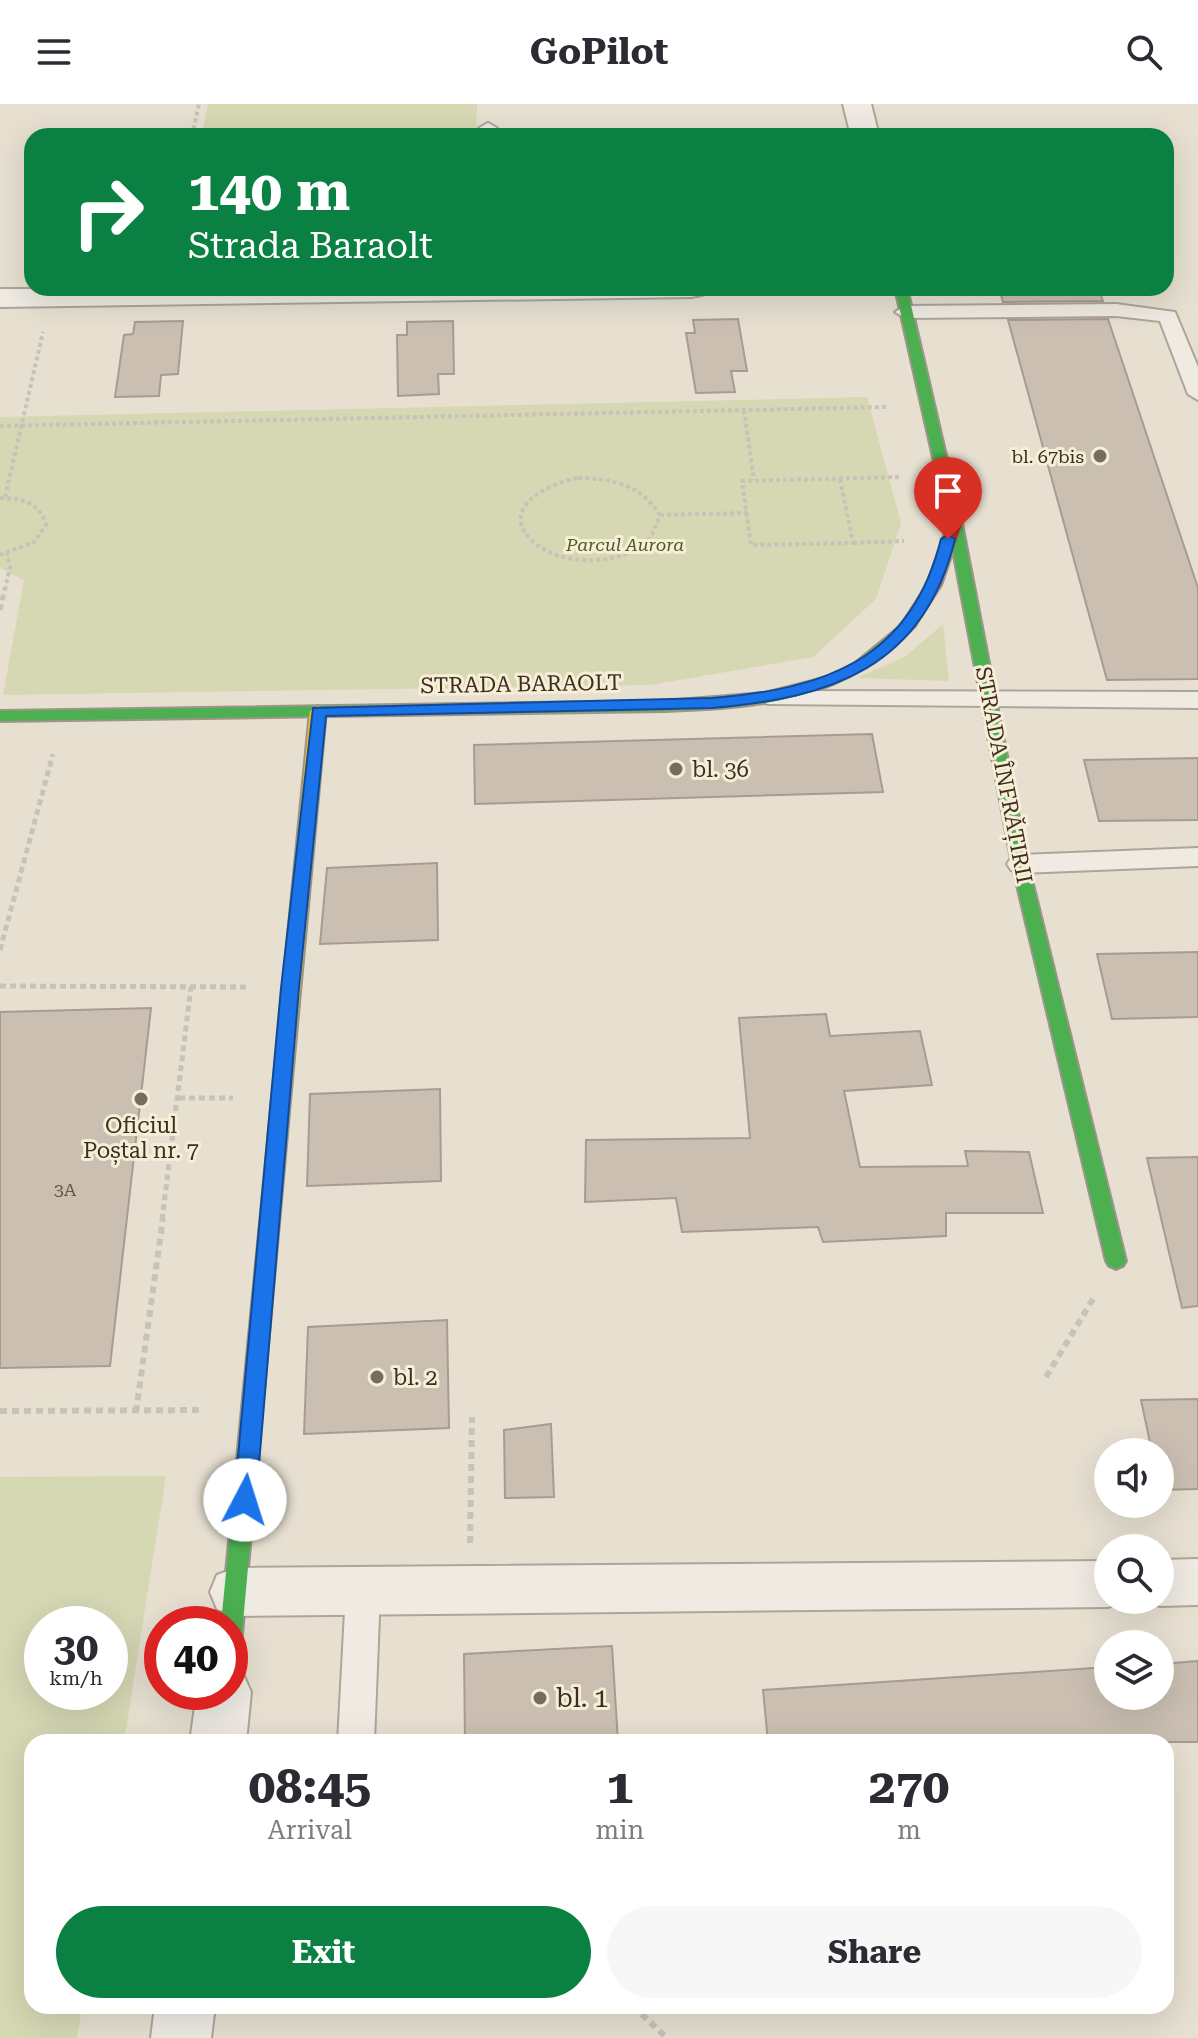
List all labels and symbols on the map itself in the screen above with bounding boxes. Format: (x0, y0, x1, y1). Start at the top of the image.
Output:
place label: bl. 67bis (1011, 446, 1084, 467)
marker: bl. 67bis (1091, 447, 1109, 465)
pin (914, 457, 982, 539)
park label: Parcul Aurora (565, 534, 684, 555)
street label: STRADA ÎNFRĂȚIRII (969, 664, 1038, 886)
street label: STRADA BARAOLT (420, 670, 622, 698)
place label: bl. 36 (692, 757, 749, 782)
marker: bl. 36 (667, 760, 685, 778)
marker: Oficiul Poștal nr. 7 (132, 1090, 150, 1108)
place label: Oficiul Poștal nr. 7 (83, 1113, 199, 1165)
house number: 3A (54, 1179, 77, 1200)
place label: bl. 2 (393, 1365, 438, 1390)
marker: bl. 2 (368, 1368, 386, 1386)
position arrow (203, 1458, 287, 1542)
speed limit sign: 40 (144, 1606, 248, 1710)
place label: bl. 1 (556, 1683, 609, 1713)
marker: bl. 1 (531, 1689, 549, 1707)

